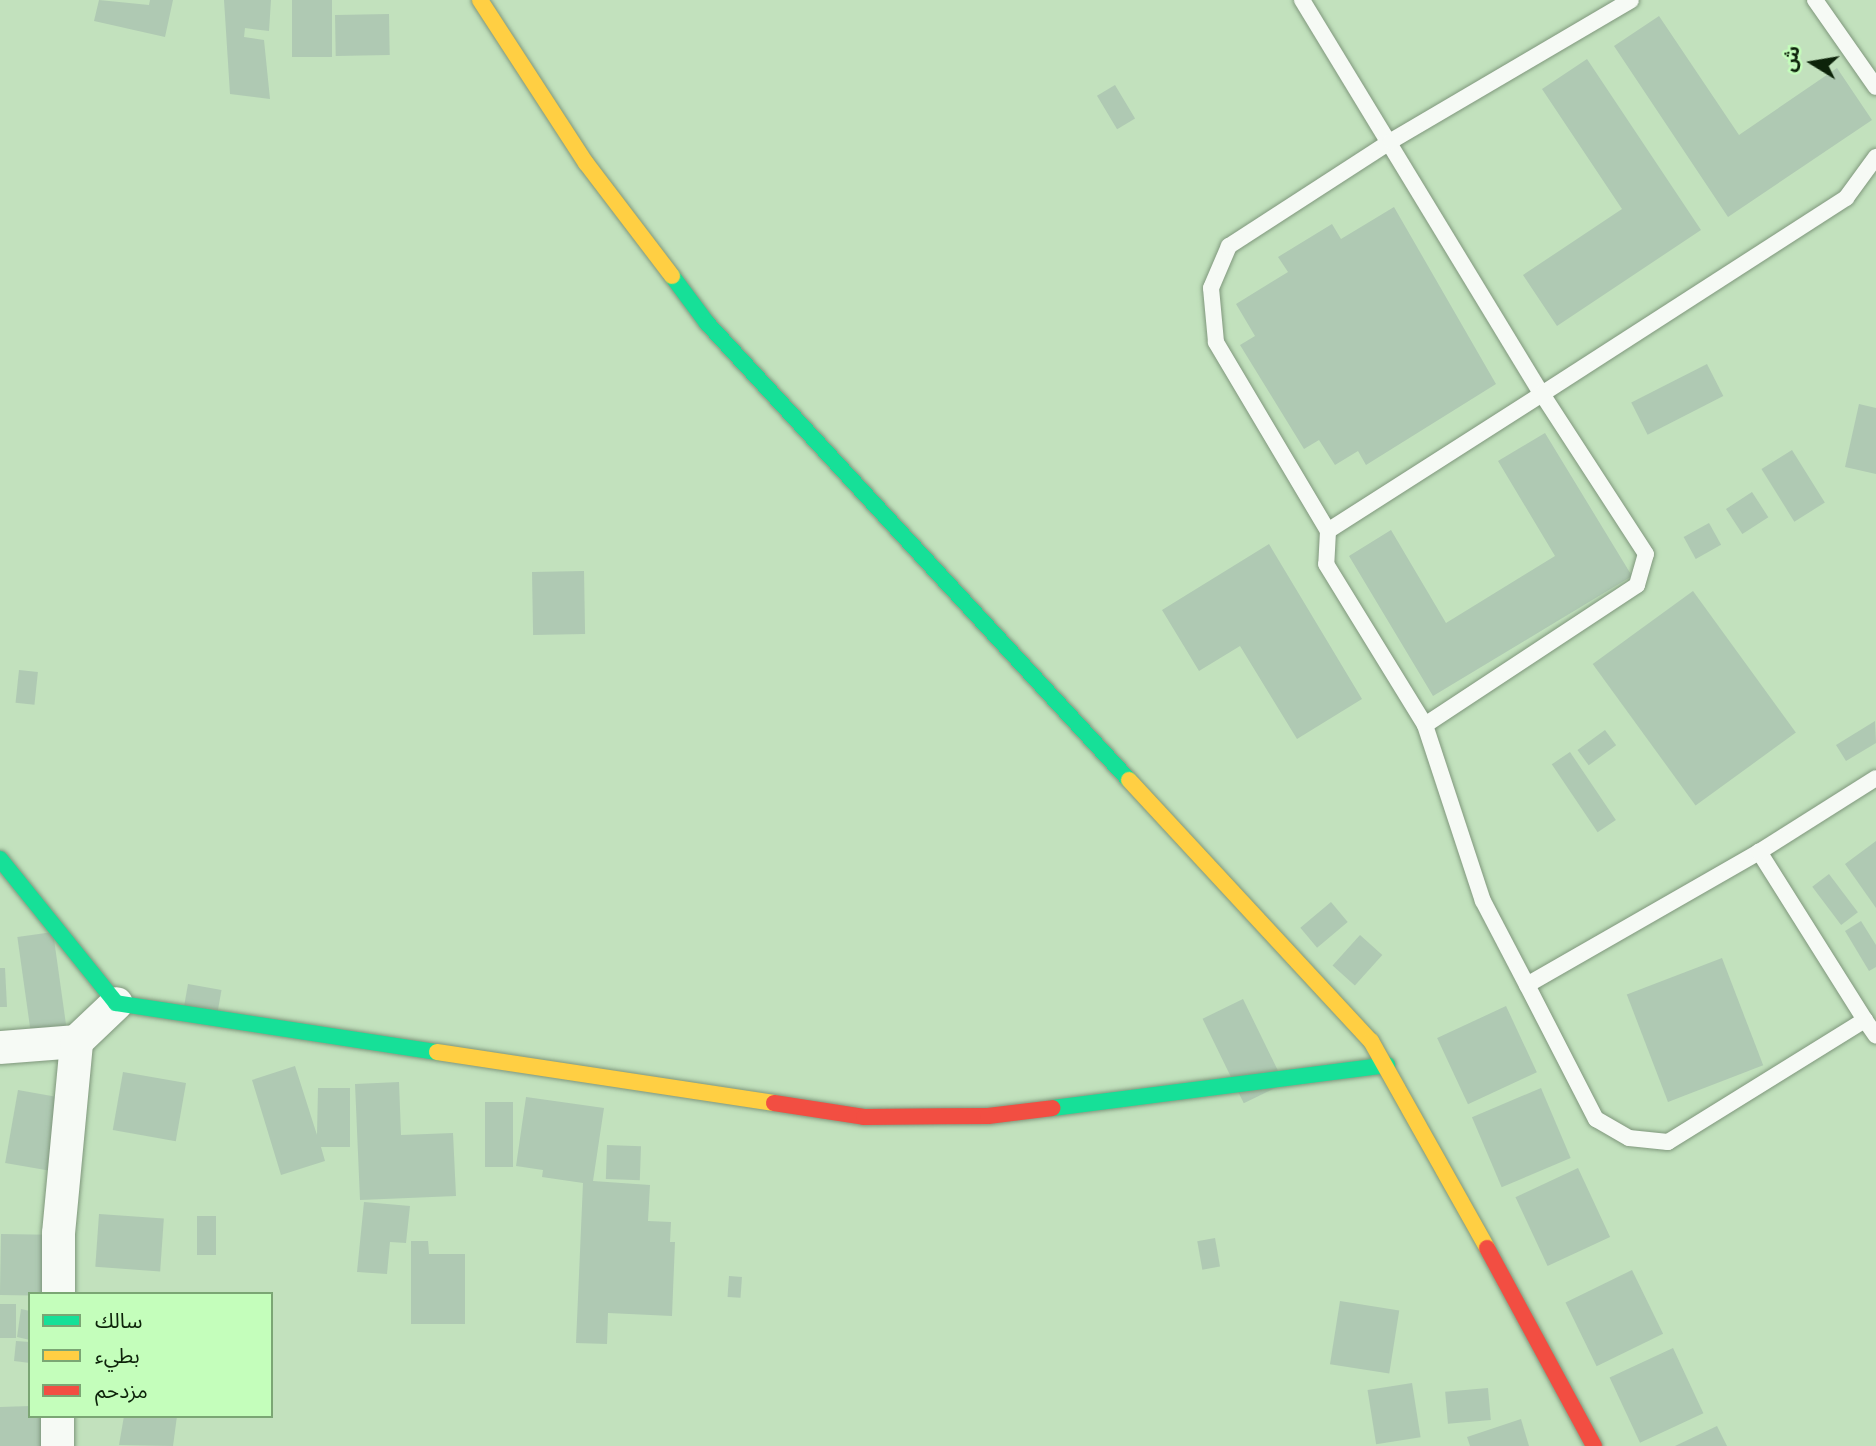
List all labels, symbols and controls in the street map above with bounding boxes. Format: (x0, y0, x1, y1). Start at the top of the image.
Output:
north arrow (1778, 28, 1848, 98)
text: ش (1778, 44, 1807, 74)
legend (28, 1292, 273, 1418)
text: سالك (95, 1309, 142, 1336)
text: بطيء (95, 1344, 140, 1371)
text: مزدحم (95, 1379, 148, 1406)

